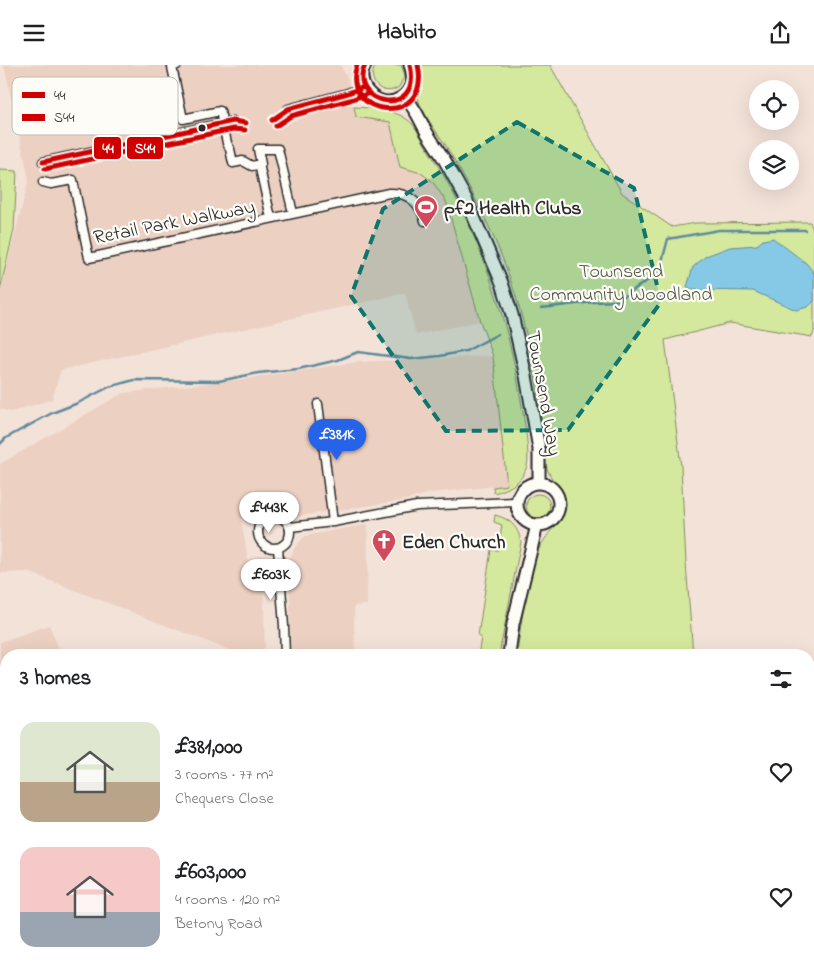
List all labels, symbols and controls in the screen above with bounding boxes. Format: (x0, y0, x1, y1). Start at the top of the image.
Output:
text: Habito (377, 17, 437, 49)
icon: menu (20, 19, 48, 47)
icon: share (766, 19, 794, 47)
legend (12, 77, 178, 135)
map controls (749, 80, 799, 190)
button: locate (749, 80, 799, 130)
text: 44 (54, 86, 66, 107)
text: S44 (54, 108, 75, 129)
unlabelled marker (197, 123, 207, 133)
line badge: 44 (93, 136, 122, 160)
line badge: S44 (126, 136, 164, 160)
text: 44 (101, 139, 114, 160)
text: S44 (135, 139, 155, 160)
button: layers (749, 140, 799, 190)
street label: Retail Park Walkway (91, 194, 258, 253)
sports icon: pf2 Health Clubs (413, 194, 439, 228)
place label: pf2 Health Clubs (444, 195, 582, 224)
park label: Townsend Community Woodland (530, 258, 712, 310)
street label: Townsend Way (517, 329, 568, 458)
pin: £381K (302, 419, 372, 461)
text: £381K (319, 423, 355, 447)
pin: £443K (234, 491, 304, 534)
text: £443K (250, 496, 288, 520)
church icon: Eden Church (371, 528, 397, 562)
place label: Eden Church (402, 529, 506, 558)
pin: £603K (236, 559, 306, 601)
text: £603K (252, 563, 290, 587)
text: 3 homes (20, 664, 91, 694)
icon: filters (767, 665, 795, 693)
text: £381,000 (175, 733, 242, 763)
icon: home (60, 742, 120, 802)
icon: heart (767, 758, 795, 786)
text: 3 rooms · 77 m² (175, 763, 274, 787)
text: Chequers Close (175, 787, 274, 811)
text: £603,000 (175, 858, 246, 888)
icon: home (60, 867, 120, 927)
icon: heart (767, 883, 795, 911)
text: 4 rooms · 120 m² (175, 888, 280, 912)
text: Betony Road (175, 912, 262, 936)

